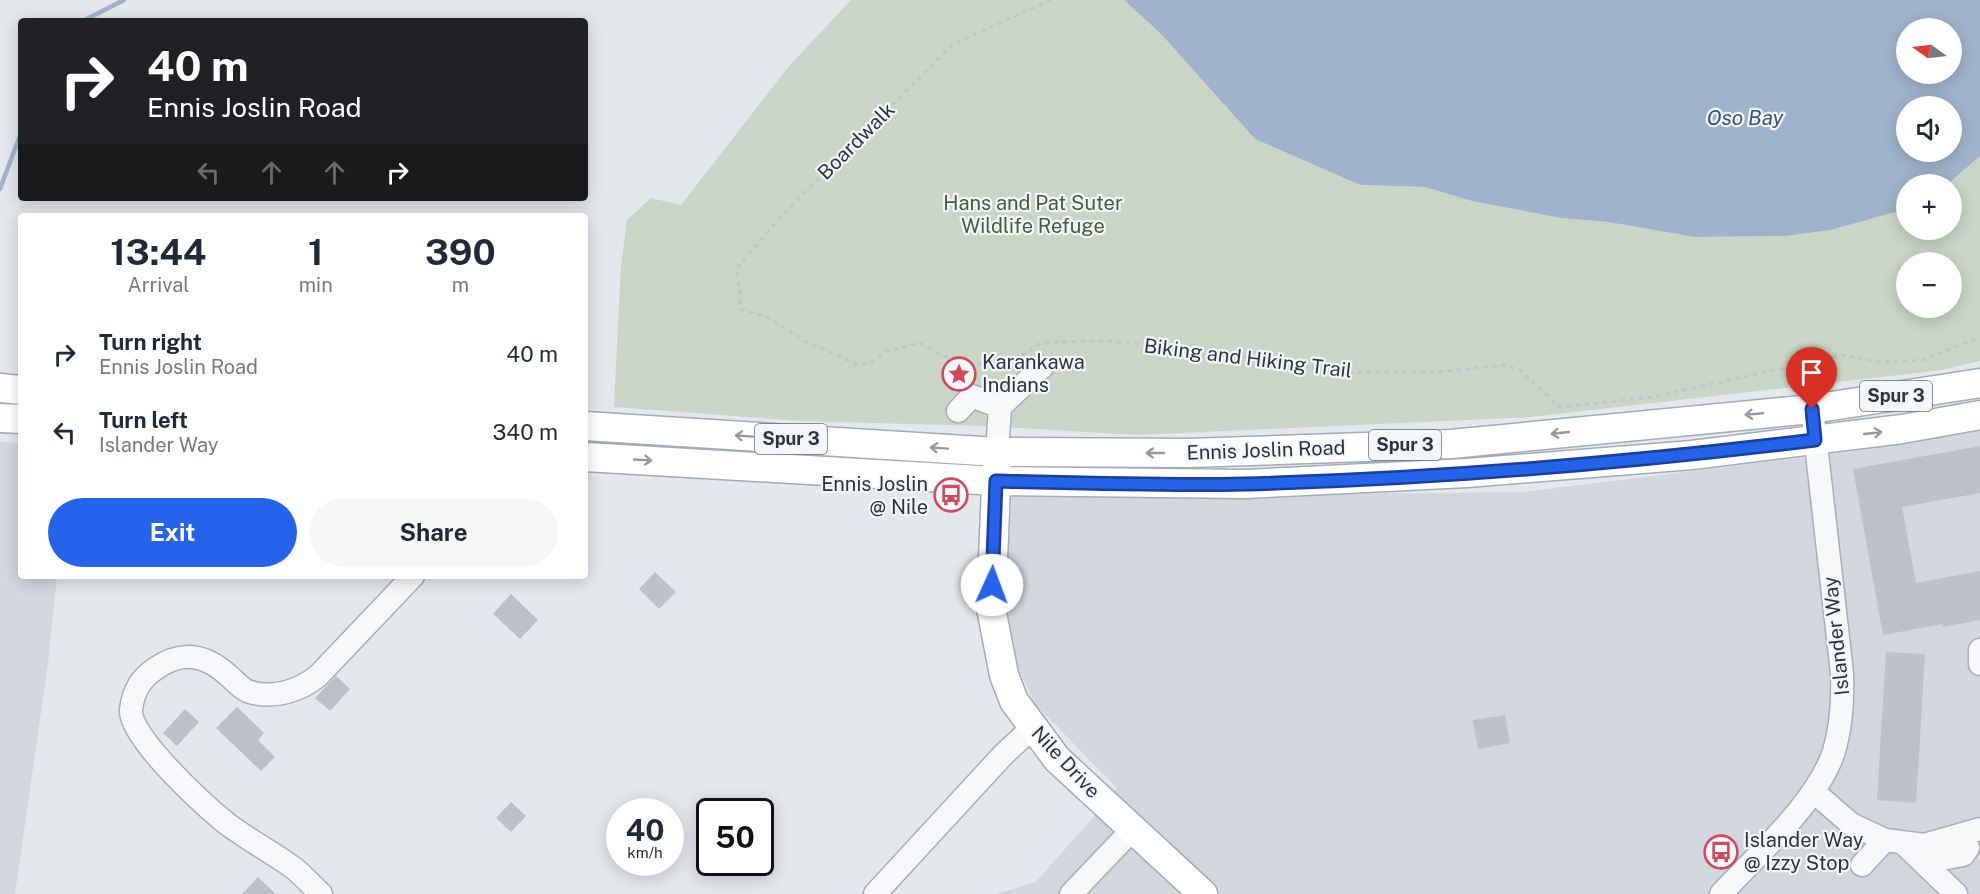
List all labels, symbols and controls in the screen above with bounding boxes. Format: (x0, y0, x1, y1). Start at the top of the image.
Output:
north arrow (1896, 18, 1962, 84)
map controls (1896, 18, 1962, 318)
text: 40 m (147, 41, 249, 90)
icon: right (48, 42, 126, 120)
text: Ennis Joslin Road (147, 91, 362, 123)
button: sound (1896, 96, 1962, 162)
street label: Boardwalk (813, 98, 899, 184)
water label: Oso Bay (1707, 105, 1783, 130)
icon: left (192, 156, 225, 189)
icon: ahead (255, 156, 288, 189)
icon: ahead (318, 156, 351, 189)
icon: right (381, 156, 414, 189)
button: + (1896, 174, 1962, 240)
park label: Hans and Pat Suter Wildlife Refuge (943, 191, 1123, 238)
text: 13:44 (110, 231, 206, 273)
text: 1 (308, 231, 323, 273)
text: 390 (425, 231, 496, 273)
button: − (1896, 252, 1962, 318)
text: Arrival (128, 273, 189, 297)
text: min (299, 273, 333, 297)
text: m (452, 273, 469, 297)
text: Turn right (99, 329, 202, 355)
street label: Biking and Hiking Trail (1143, 333, 1353, 383)
icon: right (48, 338, 81, 371)
text: 40 m (506, 341, 558, 367)
pin (1786, 347, 1837, 409)
place label: Karankawa Indians (982, 350, 1085, 397)
text: Ennis Joslin Road (99, 355, 258, 379)
place icon: Karankawa Indians (941, 356, 977, 392)
icon: arrive (1795, 356, 1828, 389)
road number: Spur 3 (1860, 381, 1932, 411)
text: Turn left (99, 407, 188, 433)
one-way arrow (1744, 409, 1764, 420)
icon: left (48, 416, 81, 449)
text: 340 m (493, 419, 558, 445)
road number: Spur 3 (755, 424, 827, 454)
one-way arrow (1862, 427, 1882, 438)
one-way arrow (1550, 428, 1570, 439)
one-way arrow (735, 430, 755, 441)
road number: Spur 3 (1369, 430, 1441, 460)
text: Islander Way (99, 433, 218, 457)
street label: Ennis Joslin Road (1186, 435, 1346, 465)
one-way arrow (929, 442, 949, 453)
one-way arrow (1146, 447, 1166, 459)
one-way arrow (633, 455, 653, 466)
place label: Ennis Joslin @ Nile (821, 472, 928, 519)
bus stop icon: Ennis Joslin @ Nile (933, 477, 969, 513)
button: Exit (48, 498, 297, 567)
button: Share (309, 498, 558, 567)
position arrow (960, 553, 1024, 617)
street label: Islander Way (1818, 575, 1854, 697)
street label: Nile Drive (1027, 721, 1105, 803)
speed limit sign: 50 (696, 798, 774, 876)
text: 40 (625, 812, 665, 848)
place label: Islander Way @ Izzy Stop (1744, 828, 1864, 875)
bus stop icon: Islander Way @ Izzy Stop (1703, 834, 1739, 870)
text: km/h (627, 844, 663, 861)

